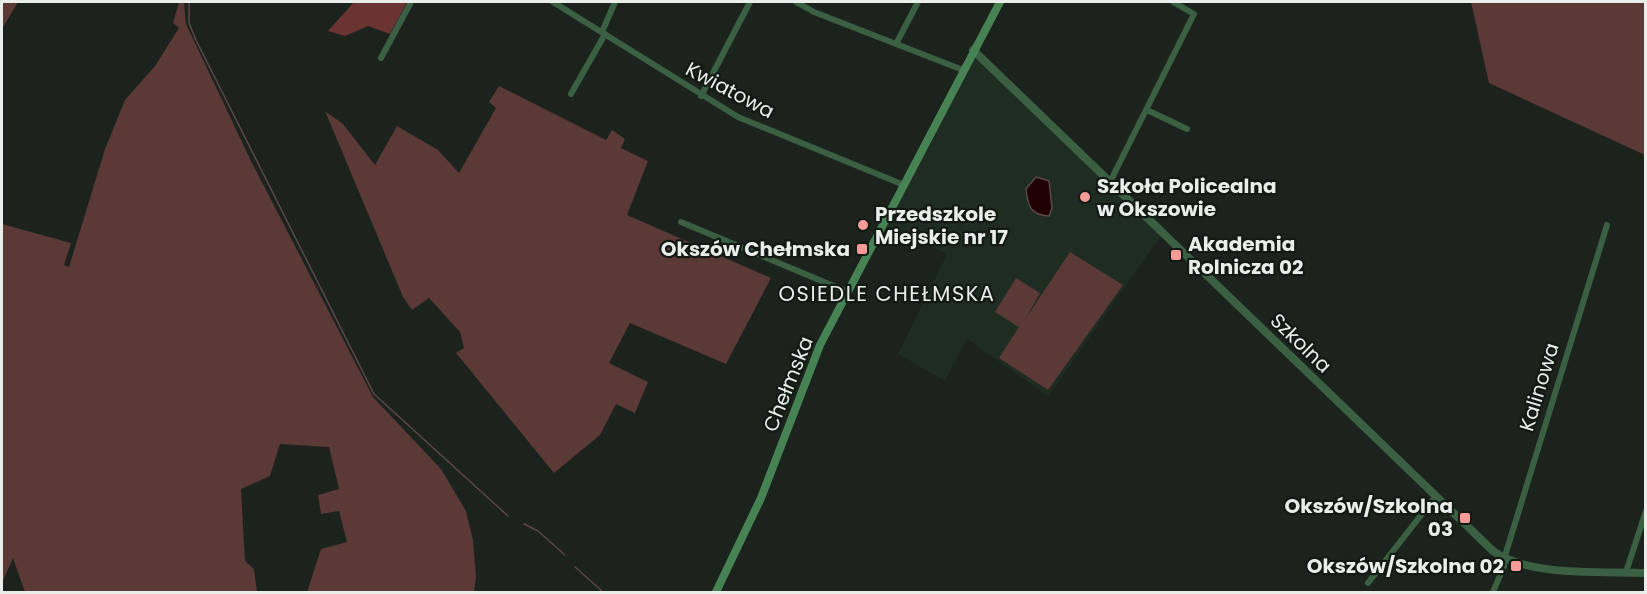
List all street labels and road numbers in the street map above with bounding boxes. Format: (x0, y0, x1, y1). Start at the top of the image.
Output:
street label: Kwiatowa (681, 55, 779, 125)
street label: Szkolna (1264, 307, 1338, 379)
street label: Chełmska (756, 332, 820, 436)
street label: Kalinowa (1512, 339, 1566, 435)

